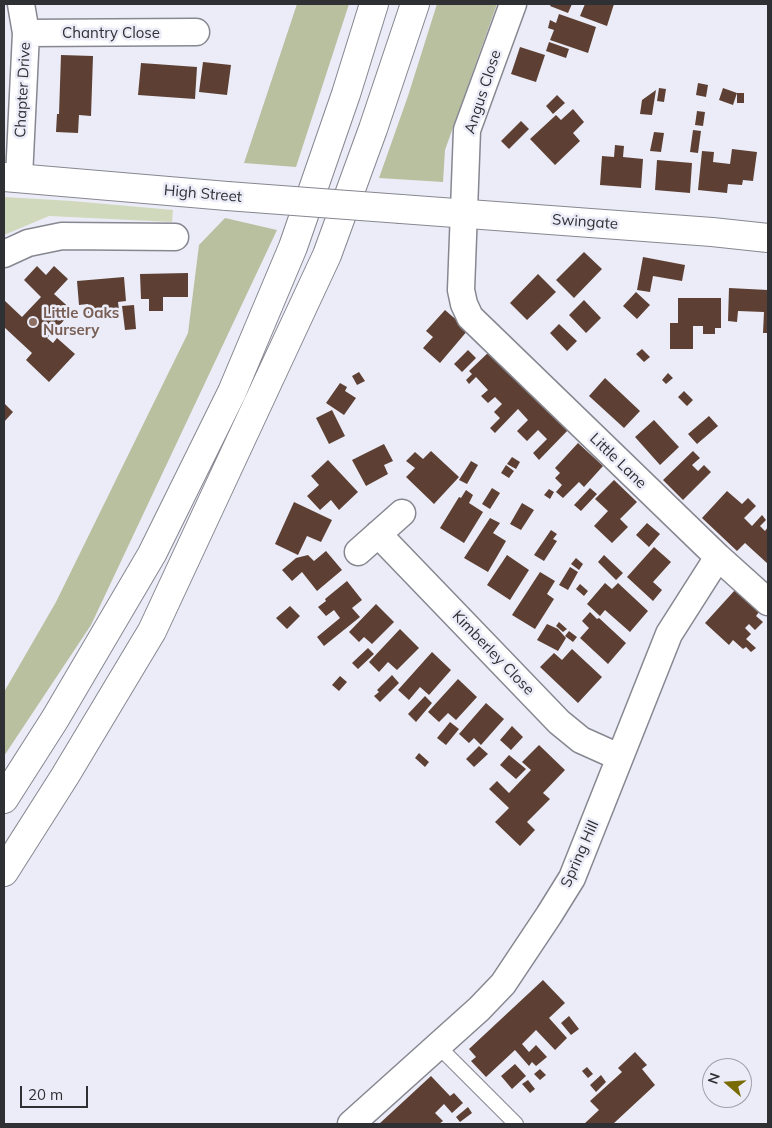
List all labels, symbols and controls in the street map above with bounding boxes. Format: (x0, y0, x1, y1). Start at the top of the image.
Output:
street label: Chantry Close (62, 24, 160, 42)
street label: Chapter Drive (12, 42, 34, 138)
street label: Angus Close (461, 48, 505, 136)
street label: High Street (163, 182, 243, 206)
street label: Swingate (551, 211, 619, 233)
place label: Little Oaks Nursery (43, 304, 119, 339)
marker: Little Oaks Nursery (27, 316, 39, 328)
street label: Little Lane (586, 430, 650, 492)
street label: Kimberley Close (448, 607, 538, 699)
street label: Spring Hill (557, 818, 603, 890)
north arrow (702, 1058, 752, 1108)
text: N (704, 1071, 724, 1086)
scale bar (22, 1076, 90, 1108)
text: 20 m (28, 1085, 63, 1104)

